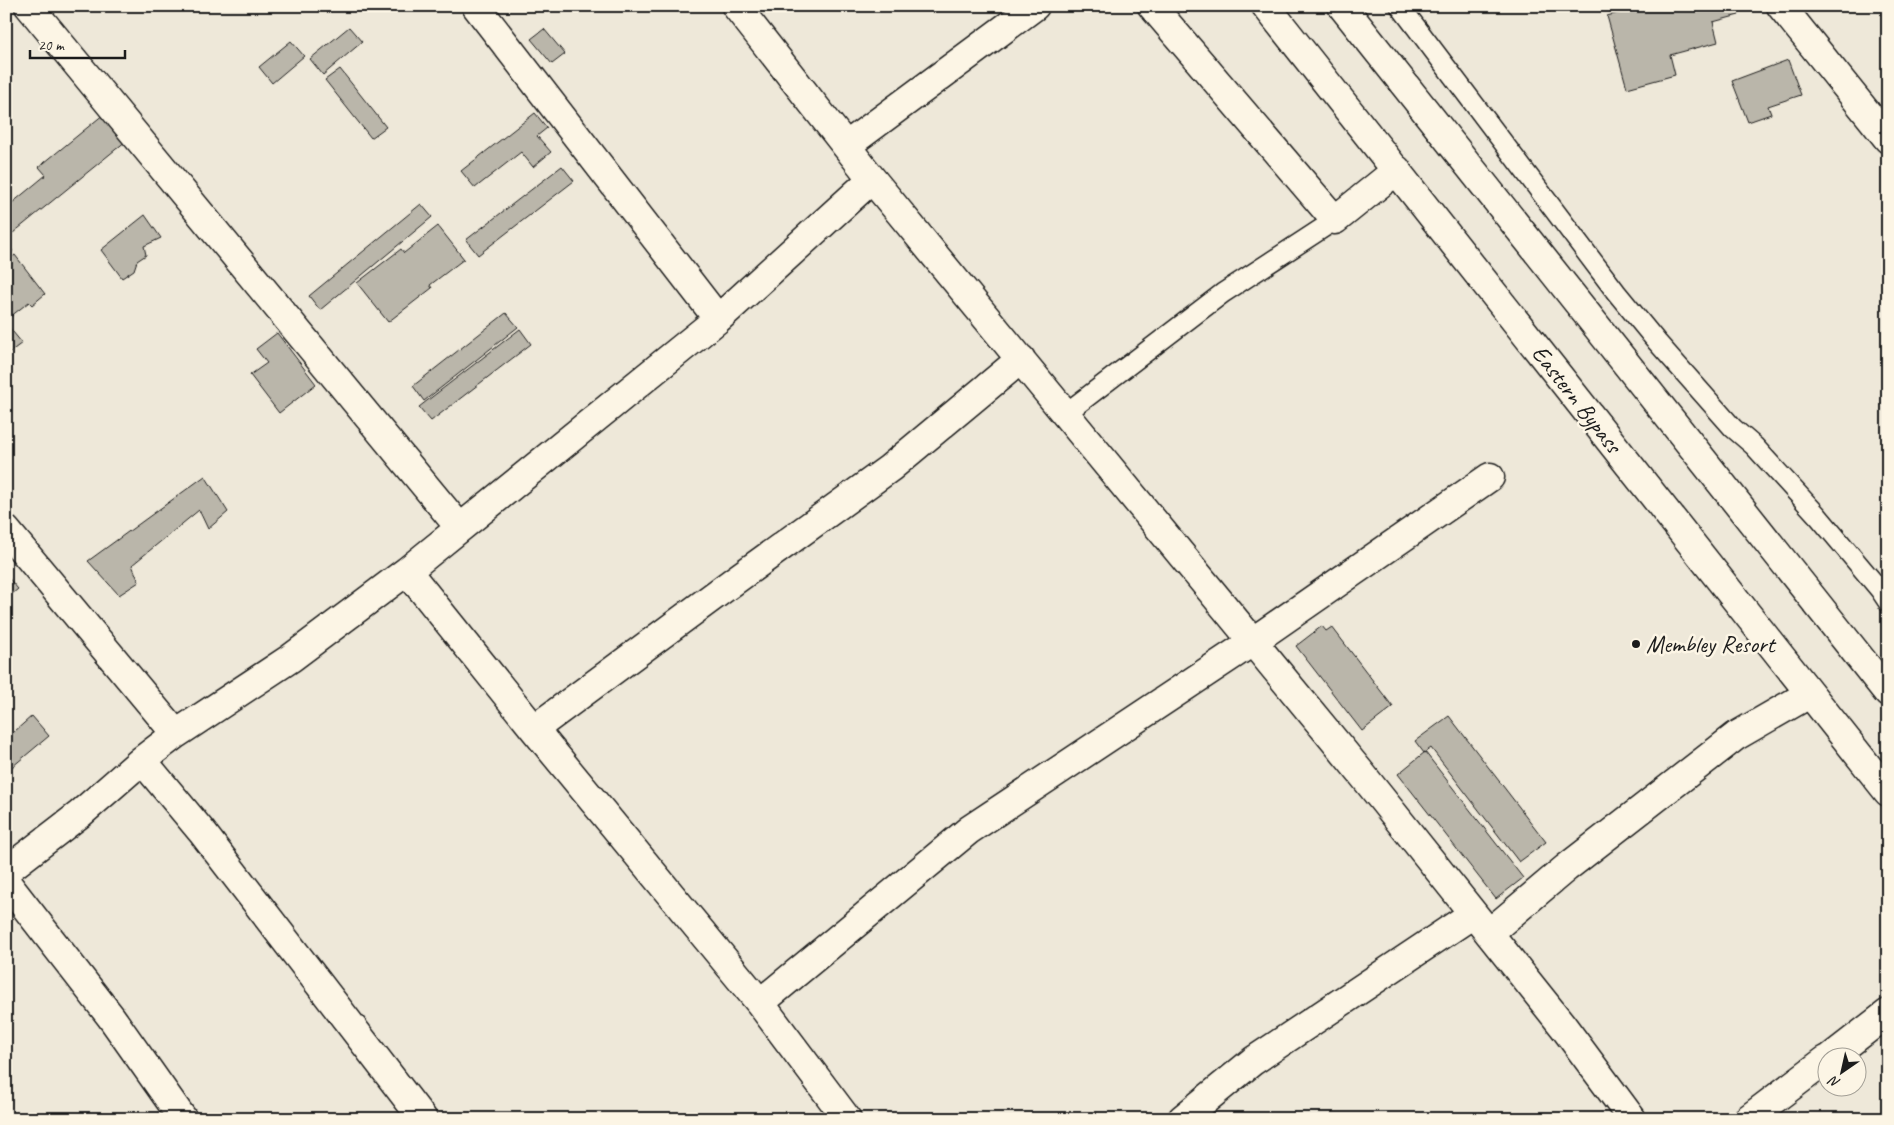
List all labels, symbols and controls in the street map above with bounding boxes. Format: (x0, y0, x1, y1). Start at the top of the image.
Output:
scale bar (30, 28, 125, 60)
text: 20 m (38, 36, 65, 55)
street label: Eastern Bypass (1525, 339, 1630, 460)
place label: Membley Resort (1646, 629, 1777, 659)
marker: Membley Resort (1630, 638, 1642, 650)
north arrow (1816, 1048, 1866, 1098)
text: N (1825, 1072, 1843, 1092)

